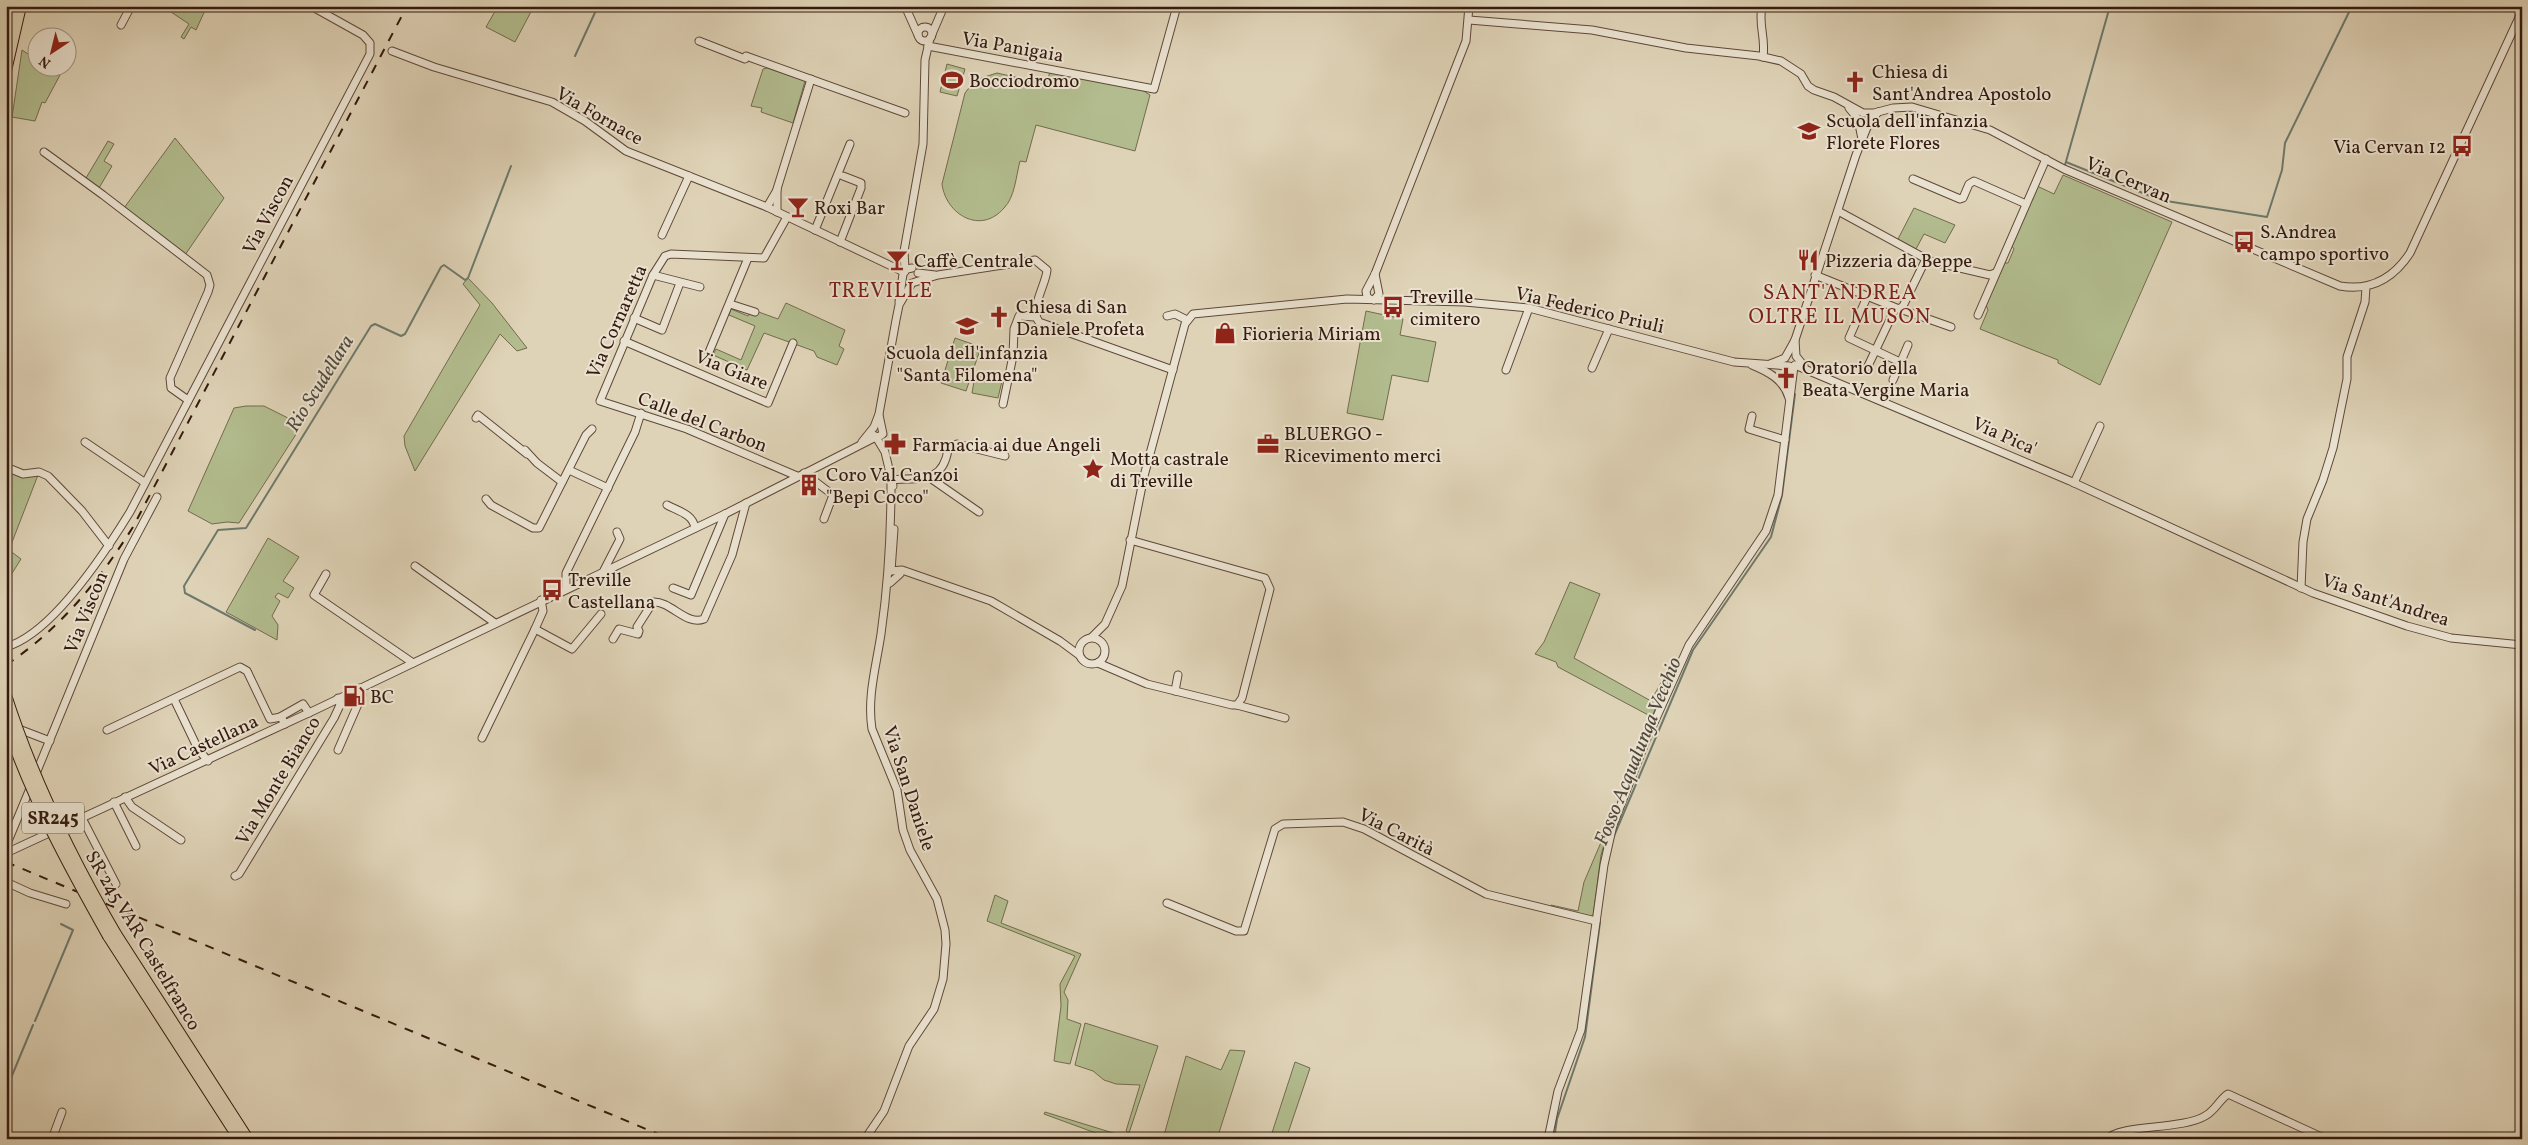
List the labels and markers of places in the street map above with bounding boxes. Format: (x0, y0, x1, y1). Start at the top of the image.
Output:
place label: Chiesa di Sant'Andrea Apostolo (1872, 60, 2051, 108)
sports icon: Bocciodromo (939, 67, 965, 93)
place label: Bocciodromo (969, 69, 1079, 95)
church icon: Chiesa di Sant'Andrea Apostolo (1842, 69, 1868, 95)
place label: Scuola dell'infanzia Florete Flores (1826, 109, 1988, 157)
school or university icon: Scuola dell'infanzia Florete Flores (1796, 118, 1822, 144)
bus stop icon: Via Cervan 12 (2449, 133, 2475, 159)
place label: Via Cervan 12 (2333, 135, 2446, 161)
bar icon: Roxi Bar (785, 194, 811, 220)
place label: Roxi Bar (814, 196, 885, 222)
place label: S.Andrea campo sportivo (2260, 220, 2389, 268)
bus stop icon: S.Andrea campo sportivo (2231, 229, 2257, 255)
bar icon: Caffè Centrale (884, 247, 910, 273)
restaurant icon: Pizzeria da Beppe (1795, 247, 1821, 273)
place label: Caffè Centrale (914, 249, 1033, 275)
place label: Pizzeria da Beppe (1825, 249, 1972, 275)
place label: Treville cimitero (1410, 285, 1480, 333)
bus stop icon: Treville cimitero (1380, 294, 1406, 320)
place label: Chiesa di San Daniele Profeta (1016, 295, 1145, 343)
church icon: Chiesa di San Daniele Profeta (986, 304, 1012, 330)
school or university icon: Scuola dell'infanzia "Santa Filomena" (954, 313, 980, 339)
shop icon: Fiorieria Miriam (1212, 320, 1238, 346)
place label: Fiorieria Miriam (1242, 322, 1381, 348)
place label: Scuola dell'infanzia "Santa Filomena" (886, 341, 1048, 389)
place label: Oratorio della Beata Vergine Maria (1802, 356, 1969, 404)
church icon: Oratorio della Beata Vergine Maria (1773, 365, 1799, 391)
place label: BLUERGO - Ricevimento merci (1284, 422, 1442, 470)
pharmacy icon: Farmacia ai due Angeli (882, 431, 908, 457)
office icon: BLUERGO - Ricevimento merci (1255, 431, 1281, 457)
place label: Farmacia ai due Angeli (912, 433, 1101, 459)
place label: Motta castrale di Treville (1110, 447, 1229, 495)
place icon: Motta castrale di Treville (1080, 456, 1106, 482)
place label: Coro Val Canzoi "Bepi Cocco" (826, 463, 959, 511)
building icon: Coro Val Canzoi "Bepi Cocco" (796, 472, 822, 498)
place label: Treville Castellana (568, 568, 655, 616)
bus stop icon: Treville Castellana (539, 577, 565, 603)
fuel station icon: BC (341, 683, 367, 709)
place label: BC (370, 685, 394, 711)

